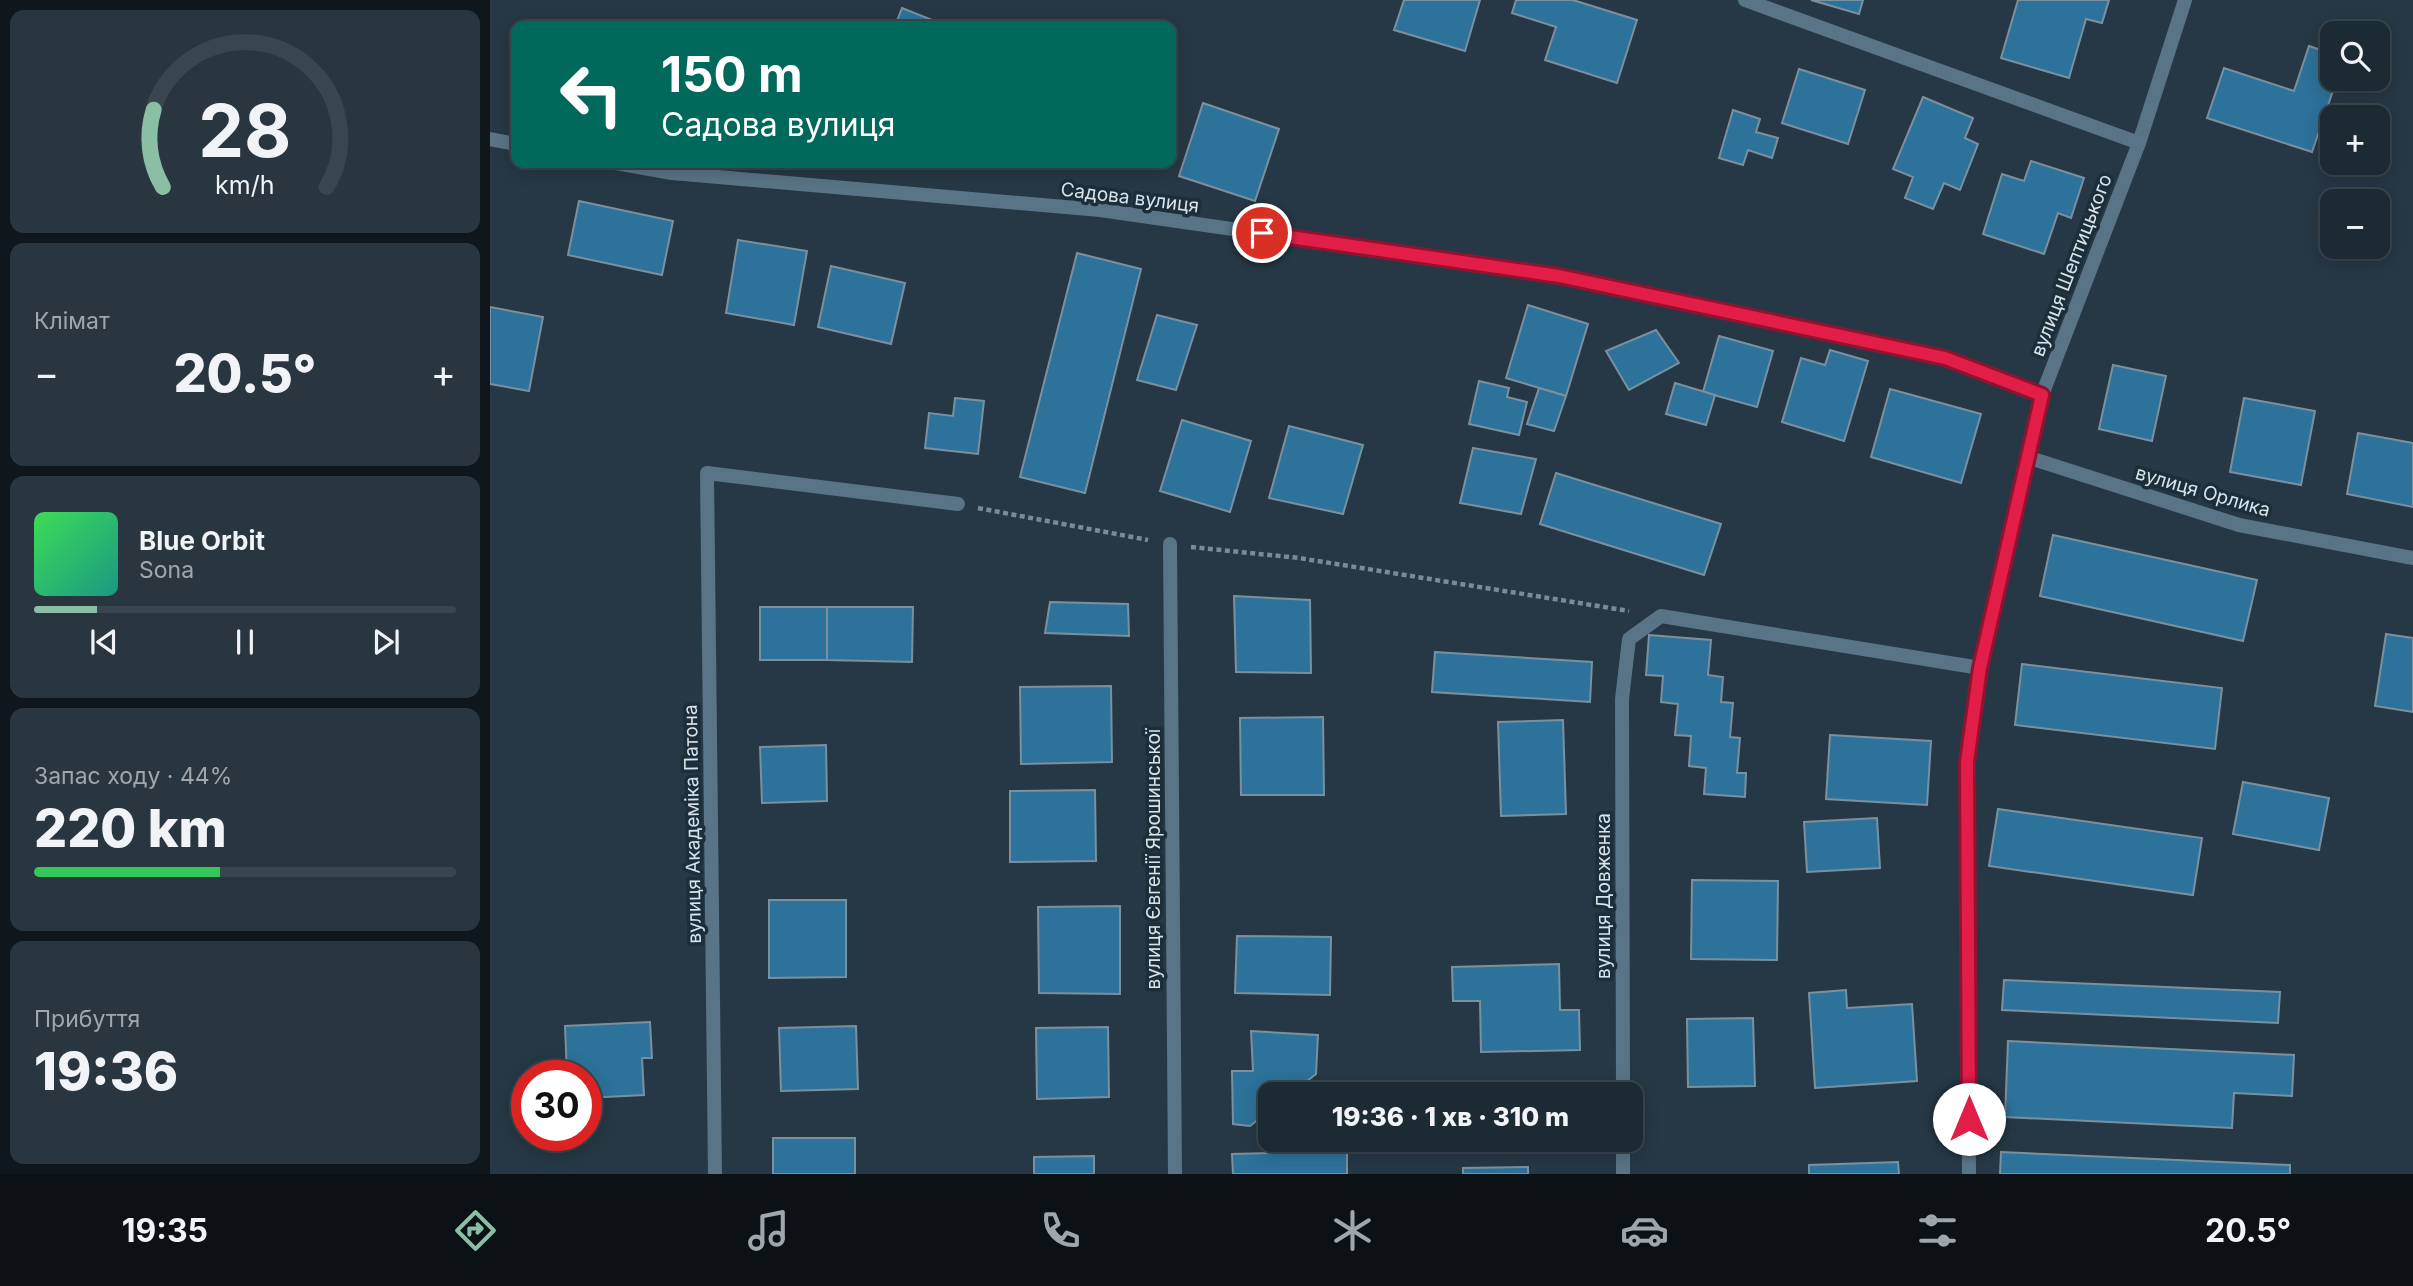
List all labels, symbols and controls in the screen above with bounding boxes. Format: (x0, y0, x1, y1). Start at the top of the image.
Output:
map controls (2320, 21, 2390, 259)
button: search (2320, 21, 2390, 91)
text: 150 m (661, 45, 803, 104)
icon: left (546, 49, 637, 140)
text: 28 (198, 87, 292, 176)
text: Садова вулиця (661, 105, 895, 144)
button: + (2320, 105, 2390, 175)
text: km/h (215, 170, 275, 200)
street label: вулиця Шептицького (2026, 171, 2117, 360)
street label: Садова вулиця (1059, 178, 1200, 217)
button: − (2320, 189, 2390, 259)
pin (1232, 203, 1292, 263)
icon: arrive (1243, 214, 1281, 252)
text: Клімат (34, 307, 110, 335)
text: 20.5° (173, 342, 317, 405)
text: − (34, 350, 59, 396)
text: + (431, 350, 456, 396)
street label: вулиця Орлика (2133, 461, 2273, 522)
text: Blue Orbit (139, 525, 265, 556)
text: Sona (139, 556, 194, 584)
icon: previous (85, 623, 123, 661)
icon: pause (226, 623, 264, 661)
icon: next (367, 623, 405, 661)
street label: вулиця Академіка Патона (679, 704, 706, 944)
street label: вулиця Євгенії Ярошинської (1142, 727, 1165, 989)
text: Запас ходу · 44% (34, 762, 232, 790)
text: 220 km (34, 797, 227, 860)
street label: вулиця Довженка (1592, 813, 1615, 979)
text: Прибуття (34, 1005, 140, 1033)
text: 19:36 (34, 1040, 178, 1103)
speed limit sign: 30 (511, 1060, 602, 1151)
position arrow (1932, 1082, 2006, 1156)
text: 19:36 · 1 хв · 310 m (1332, 1101, 1569, 1132)
icon: directions (451, 1206, 500, 1255)
icon: music (744, 1206, 793, 1255)
icon: phone (1036, 1206, 1085, 1255)
icon: climate (1328, 1206, 1377, 1255)
icon: car (1620, 1206, 1669, 1255)
icon: filters (1913, 1206, 1962, 1255)
text: 19:35 (122, 1211, 208, 1250)
text: 20.5° (2205, 1211, 2291, 1250)

